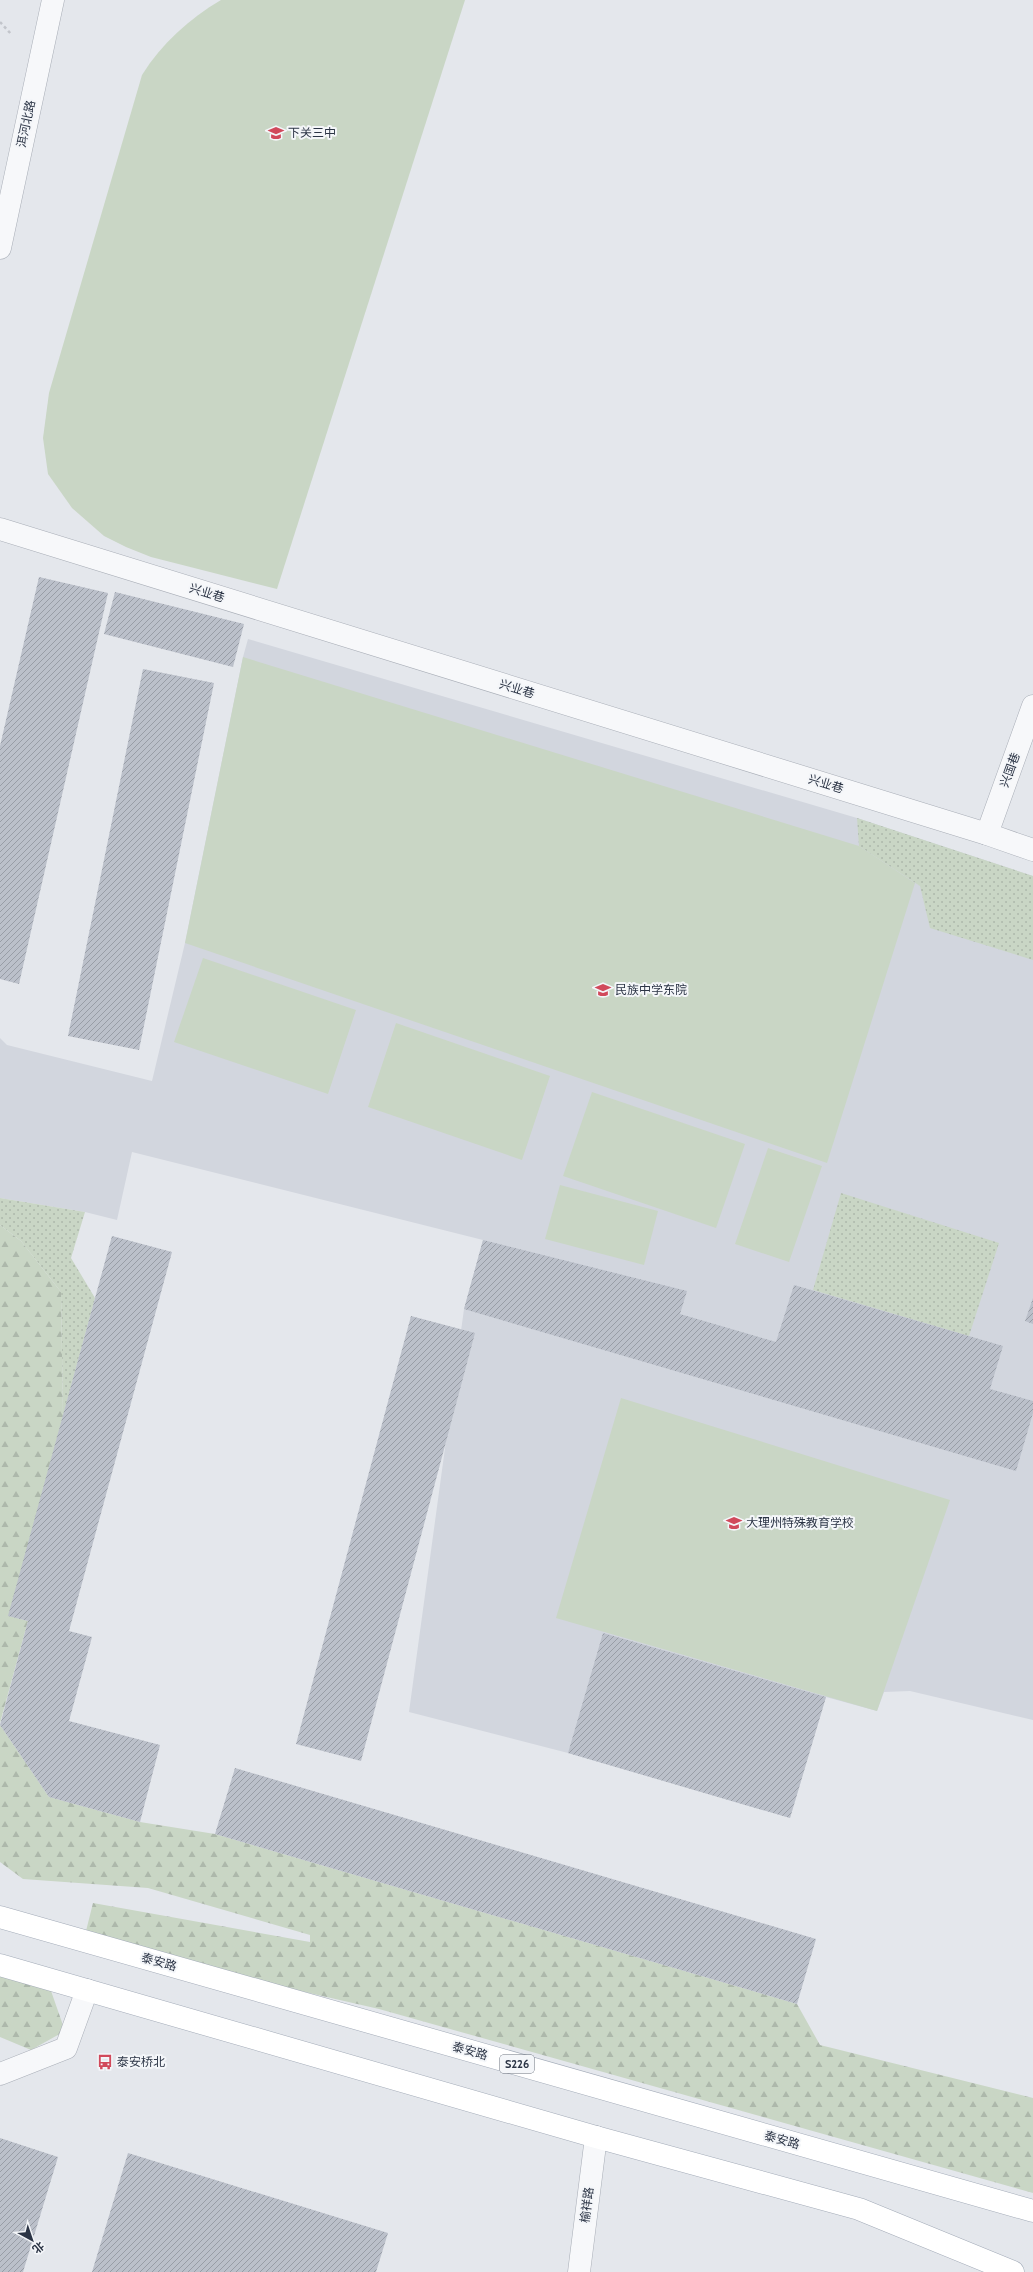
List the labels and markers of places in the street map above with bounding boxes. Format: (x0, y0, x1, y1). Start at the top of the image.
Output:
school or university icon: 下关三中 (267, 124, 285, 142)
place label: 下关三中 (288, 125, 336, 140)
school or university icon: 民族中学东院 (594, 981, 612, 999)
place label: 民族中学东院 (615, 982, 687, 997)
school or university icon: 大理州特殊教育学校 (725, 1514, 743, 1532)
place label: 大理州特殊教育学校 (746, 1515, 854, 1530)
bus stop icon: 泰安桥北 (96, 2053, 114, 2071)
place label: 泰安桥北 (117, 2054, 165, 2069)

